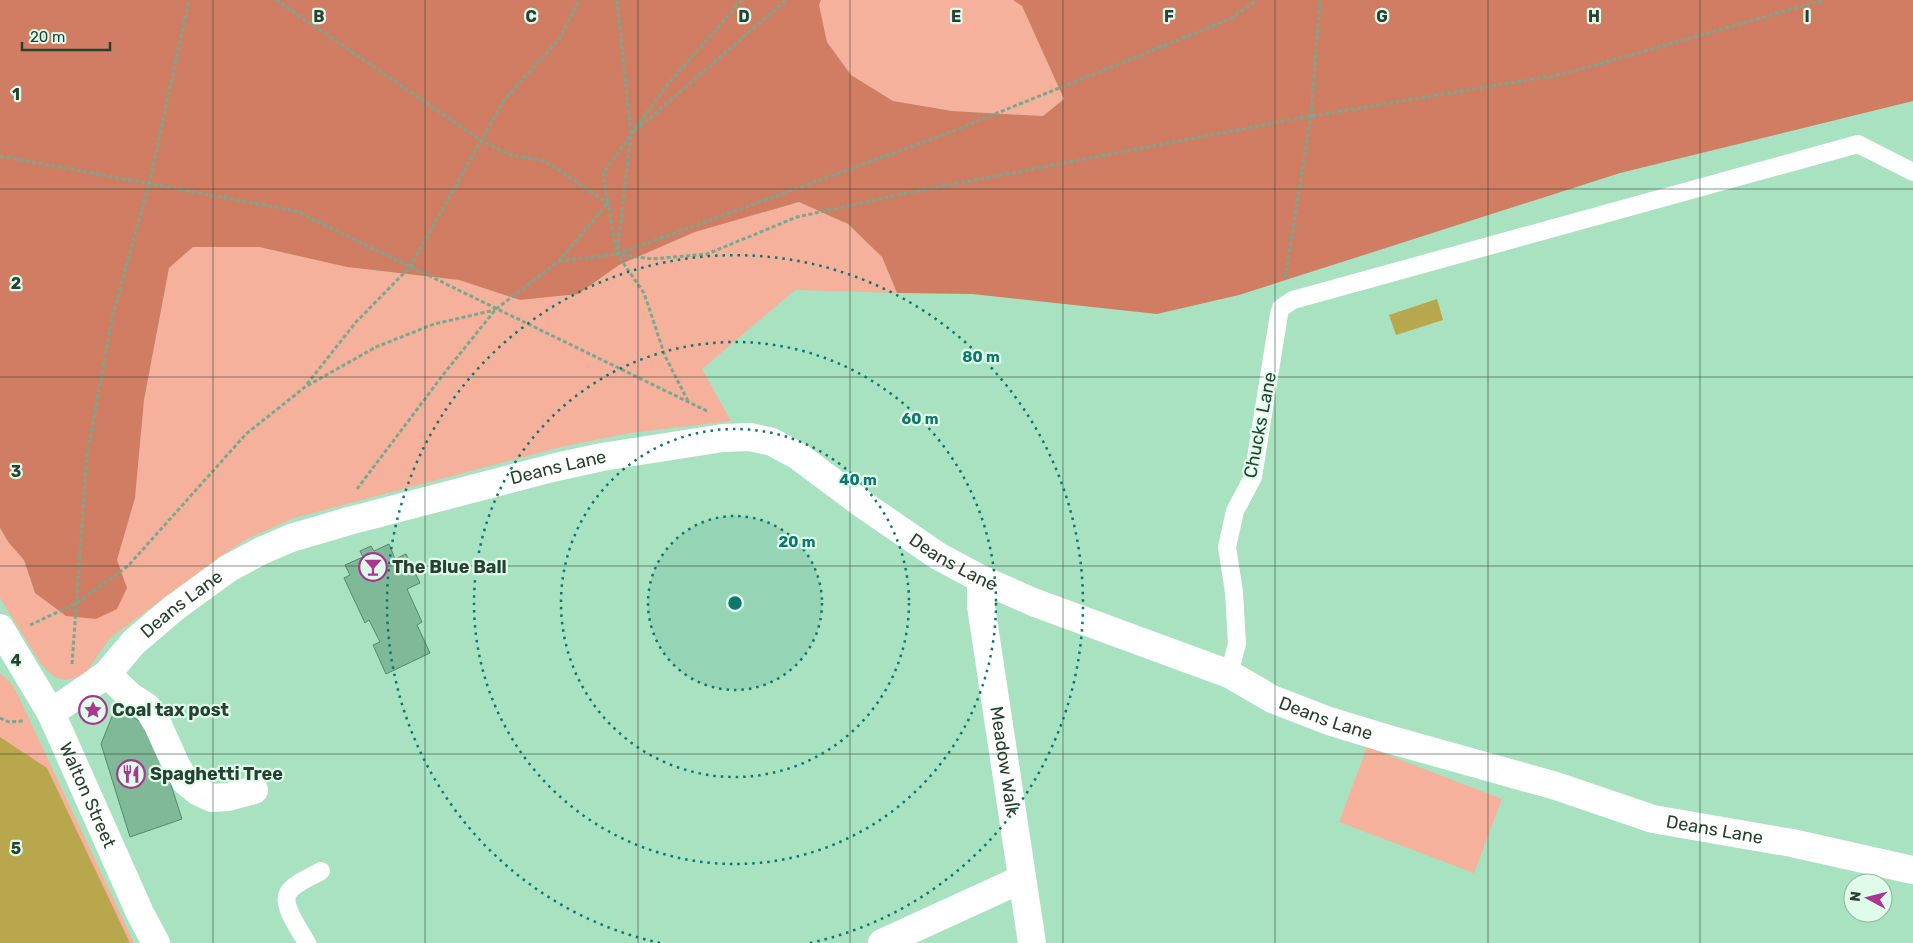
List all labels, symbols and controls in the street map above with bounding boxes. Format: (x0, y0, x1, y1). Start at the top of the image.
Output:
text: B (313, 7, 325, 26)
text: C (525, 7, 537, 26)
text: D (738, 7, 750, 26)
text: E (951, 7, 961, 26)
text: F (1164, 7, 1174, 26)
text: G (1376, 7, 1388, 26)
text: H (1588, 7, 1600, 26)
text: I (1804, 7, 1810, 26)
scale bar (22, 20, 110, 52)
text: 20 m (30, 28, 65, 46)
text: 1 (12, 85, 20, 104)
text: 2 (11, 274, 21, 293)
text: 80 m (962, 348, 1000, 366)
street label: Chucks Lane (1239, 370, 1281, 480)
text: 60 m (902, 410, 938, 428)
street label: Deans Lane (508, 445, 608, 489)
text: 3 (11, 462, 21, 481)
text: 40 m (839, 471, 877, 489)
street label: Deans Lane (905, 528, 1001, 596)
text: 20 m (779, 533, 815, 551)
bar icon: The Blue Ball (358, 552, 388, 582)
place label: The Blue Ball (392, 556, 507, 578)
street label: Deans Lane (136, 565, 227, 643)
centre of rings (726, 594, 744, 612)
text: 4 (11, 651, 22, 670)
street label: Deans Lane (1276, 692, 1375, 745)
place icon: Coal tax post (78, 695, 108, 725)
place label: Coal tax post (112, 699, 229, 721)
street label: Meadow Walk (985, 705, 1024, 818)
street label: Walton Street (54, 739, 121, 851)
restaurant icon: Spaghetti Tree (116, 759, 146, 789)
place label: Spaghetti Tree (150, 763, 283, 785)
street label: Deans Lane (1664, 810, 1765, 849)
text: 5 (11, 839, 21, 858)
north arrow (1843, 873, 1893, 923)
text: N (1847, 890, 1865, 903)

